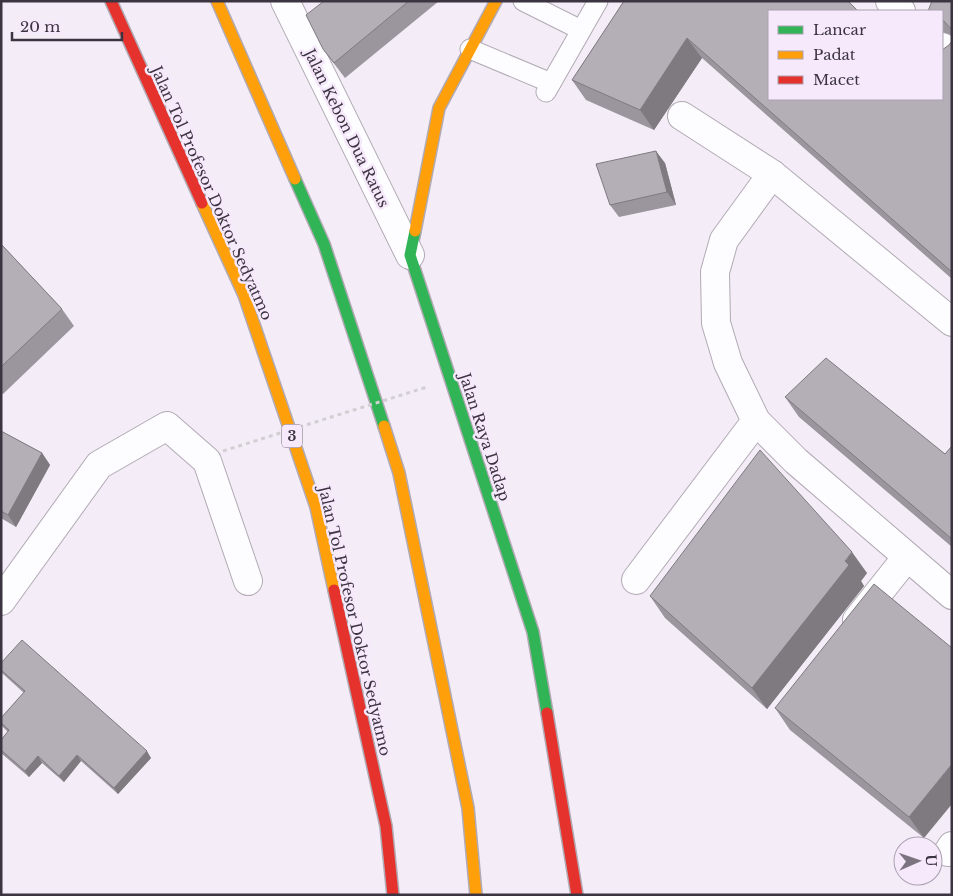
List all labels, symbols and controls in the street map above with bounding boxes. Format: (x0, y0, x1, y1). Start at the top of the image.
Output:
scale bar (12, 10, 122, 42)
legend (768, 10, 943, 100)
text: 20 m (20, 17, 60, 36)
text: Lancar (813, 20, 867, 39)
street label: Jalan Kebon Dua Ratus (299, 44, 394, 211)
text: Padat (813, 45, 856, 64)
street label: Jalan Tol Profesor Doktor Sedyatmo (146, 61, 277, 323)
text: Macet (813, 70, 860, 89)
street label: Jalan Raya Dadap (455, 369, 515, 503)
road number: 3 (282, 424, 302, 448)
street label: Jalan Tol Profesor Doktor Sedyatmo (314, 482, 395, 758)
north arrow (893, 836, 943, 886)
text: U (922, 854, 940, 868)

